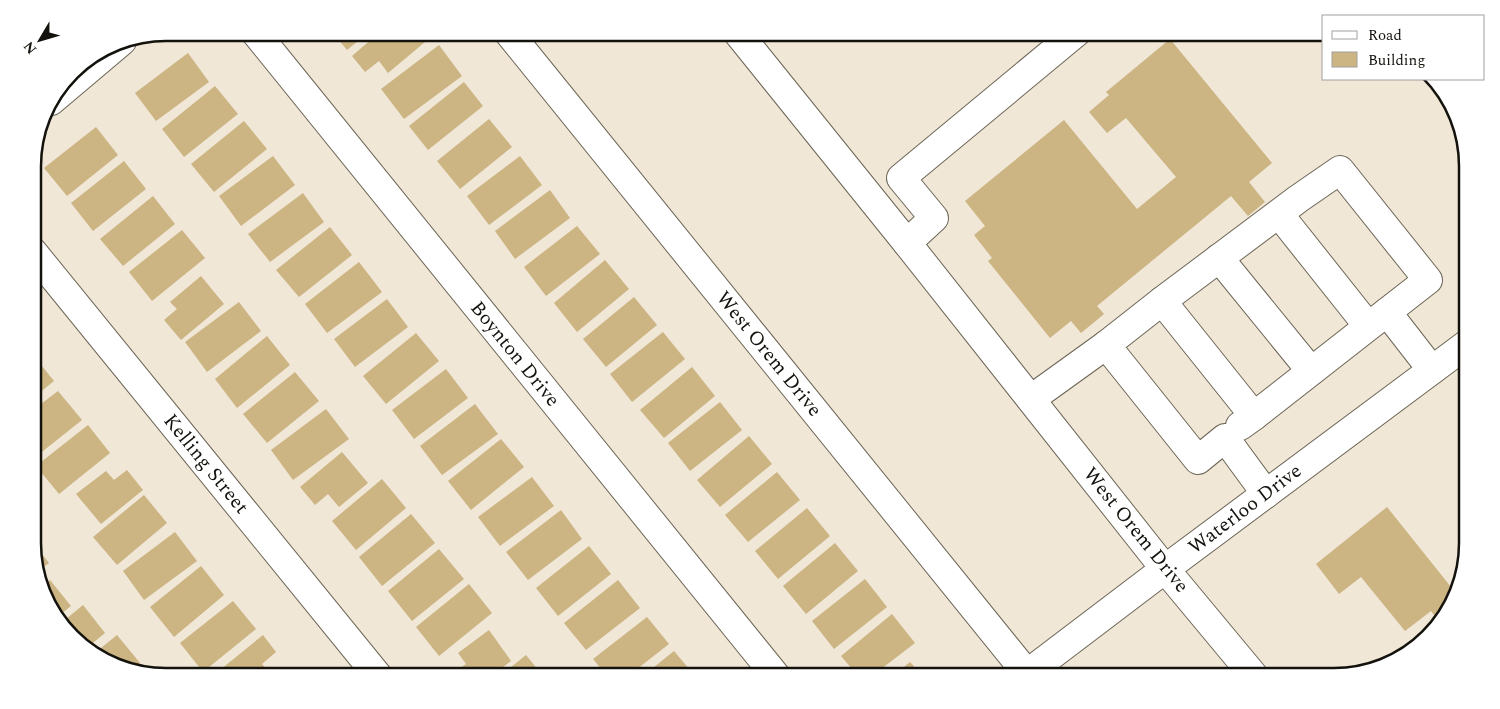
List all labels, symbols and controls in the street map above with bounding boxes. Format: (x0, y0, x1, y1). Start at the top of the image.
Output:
north arrow (15, 15, 65, 65)
legend (1322, 15, 1485, 80)
text: Road (1368, 24, 1402, 47)
text: N (18, 37, 42, 59)
text: Building (1368, 49, 1425, 72)
street label: West Orem Drive (709, 285, 829, 423)
street label: Boynton Drive (463, 294, 567, 414)
street label: Kelling Street (156, 407, 256, 521)
street label: Waterloo Drive (1182, 456, 1308, 562)
street label: West Orem Drive (1076, 461, 1196, 599)

